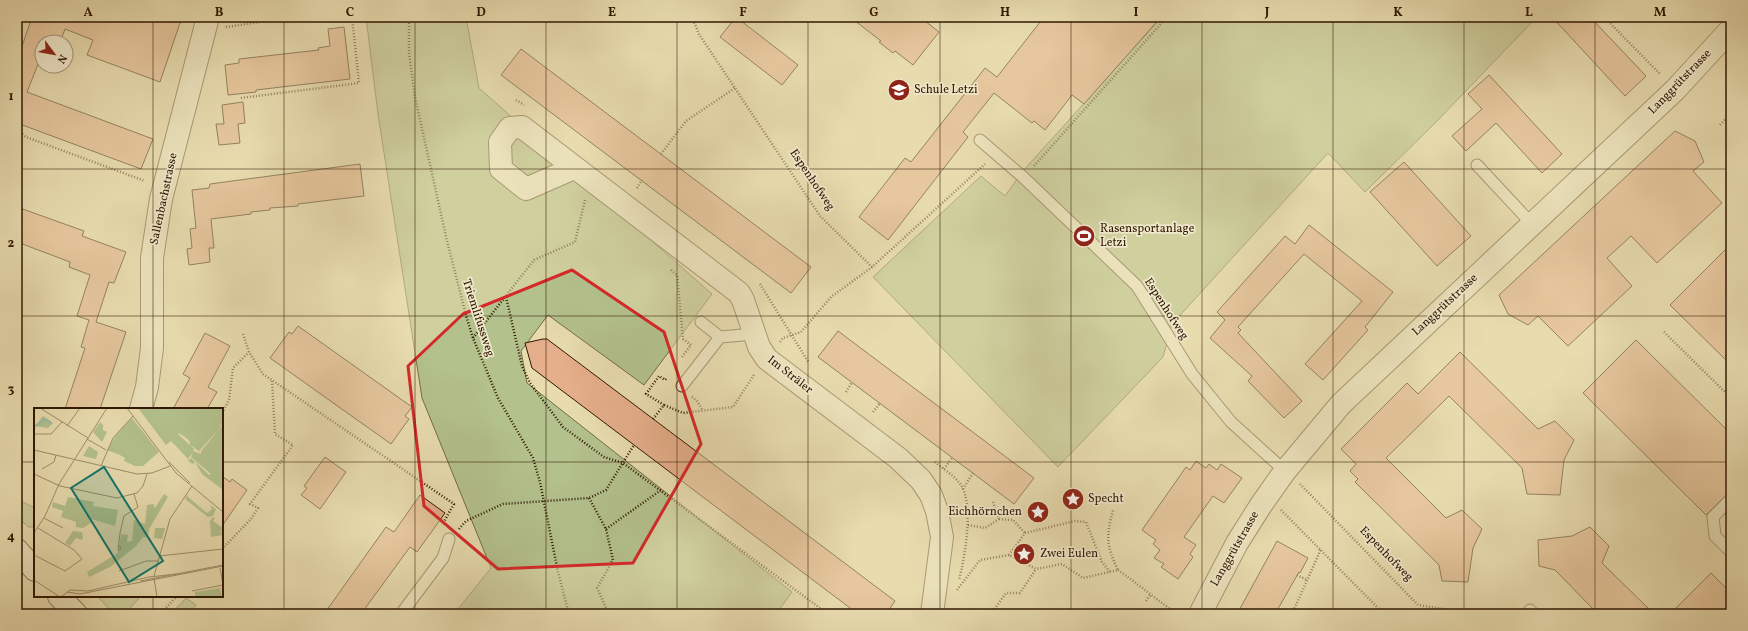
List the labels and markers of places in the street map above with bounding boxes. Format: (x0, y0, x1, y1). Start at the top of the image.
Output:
school or university icon: Schule Letzi (886, 77, 912, 103)
place label: Schule Letzi (914, 82, 978, 98)
place label: Rasensportanlage Letzi (1100, 221, 1195, 251)
sports icon: Rasensportanlage Letzi (1071, 223, 1097, 249)
place icon: Specht (1060, 486, 1086, 512)
place label: Specht (1088, 491, 1124, 507)
place icon: Eichhörnchen (1025, 499, 1051, 525)
place label: Eichhörnchen (948, 504, 1022, 520)
place icon: Zwei Eulen (1011, 541, 1037, 567)
place label: Zwei Eulen (1040, 546, 1098, 562)

